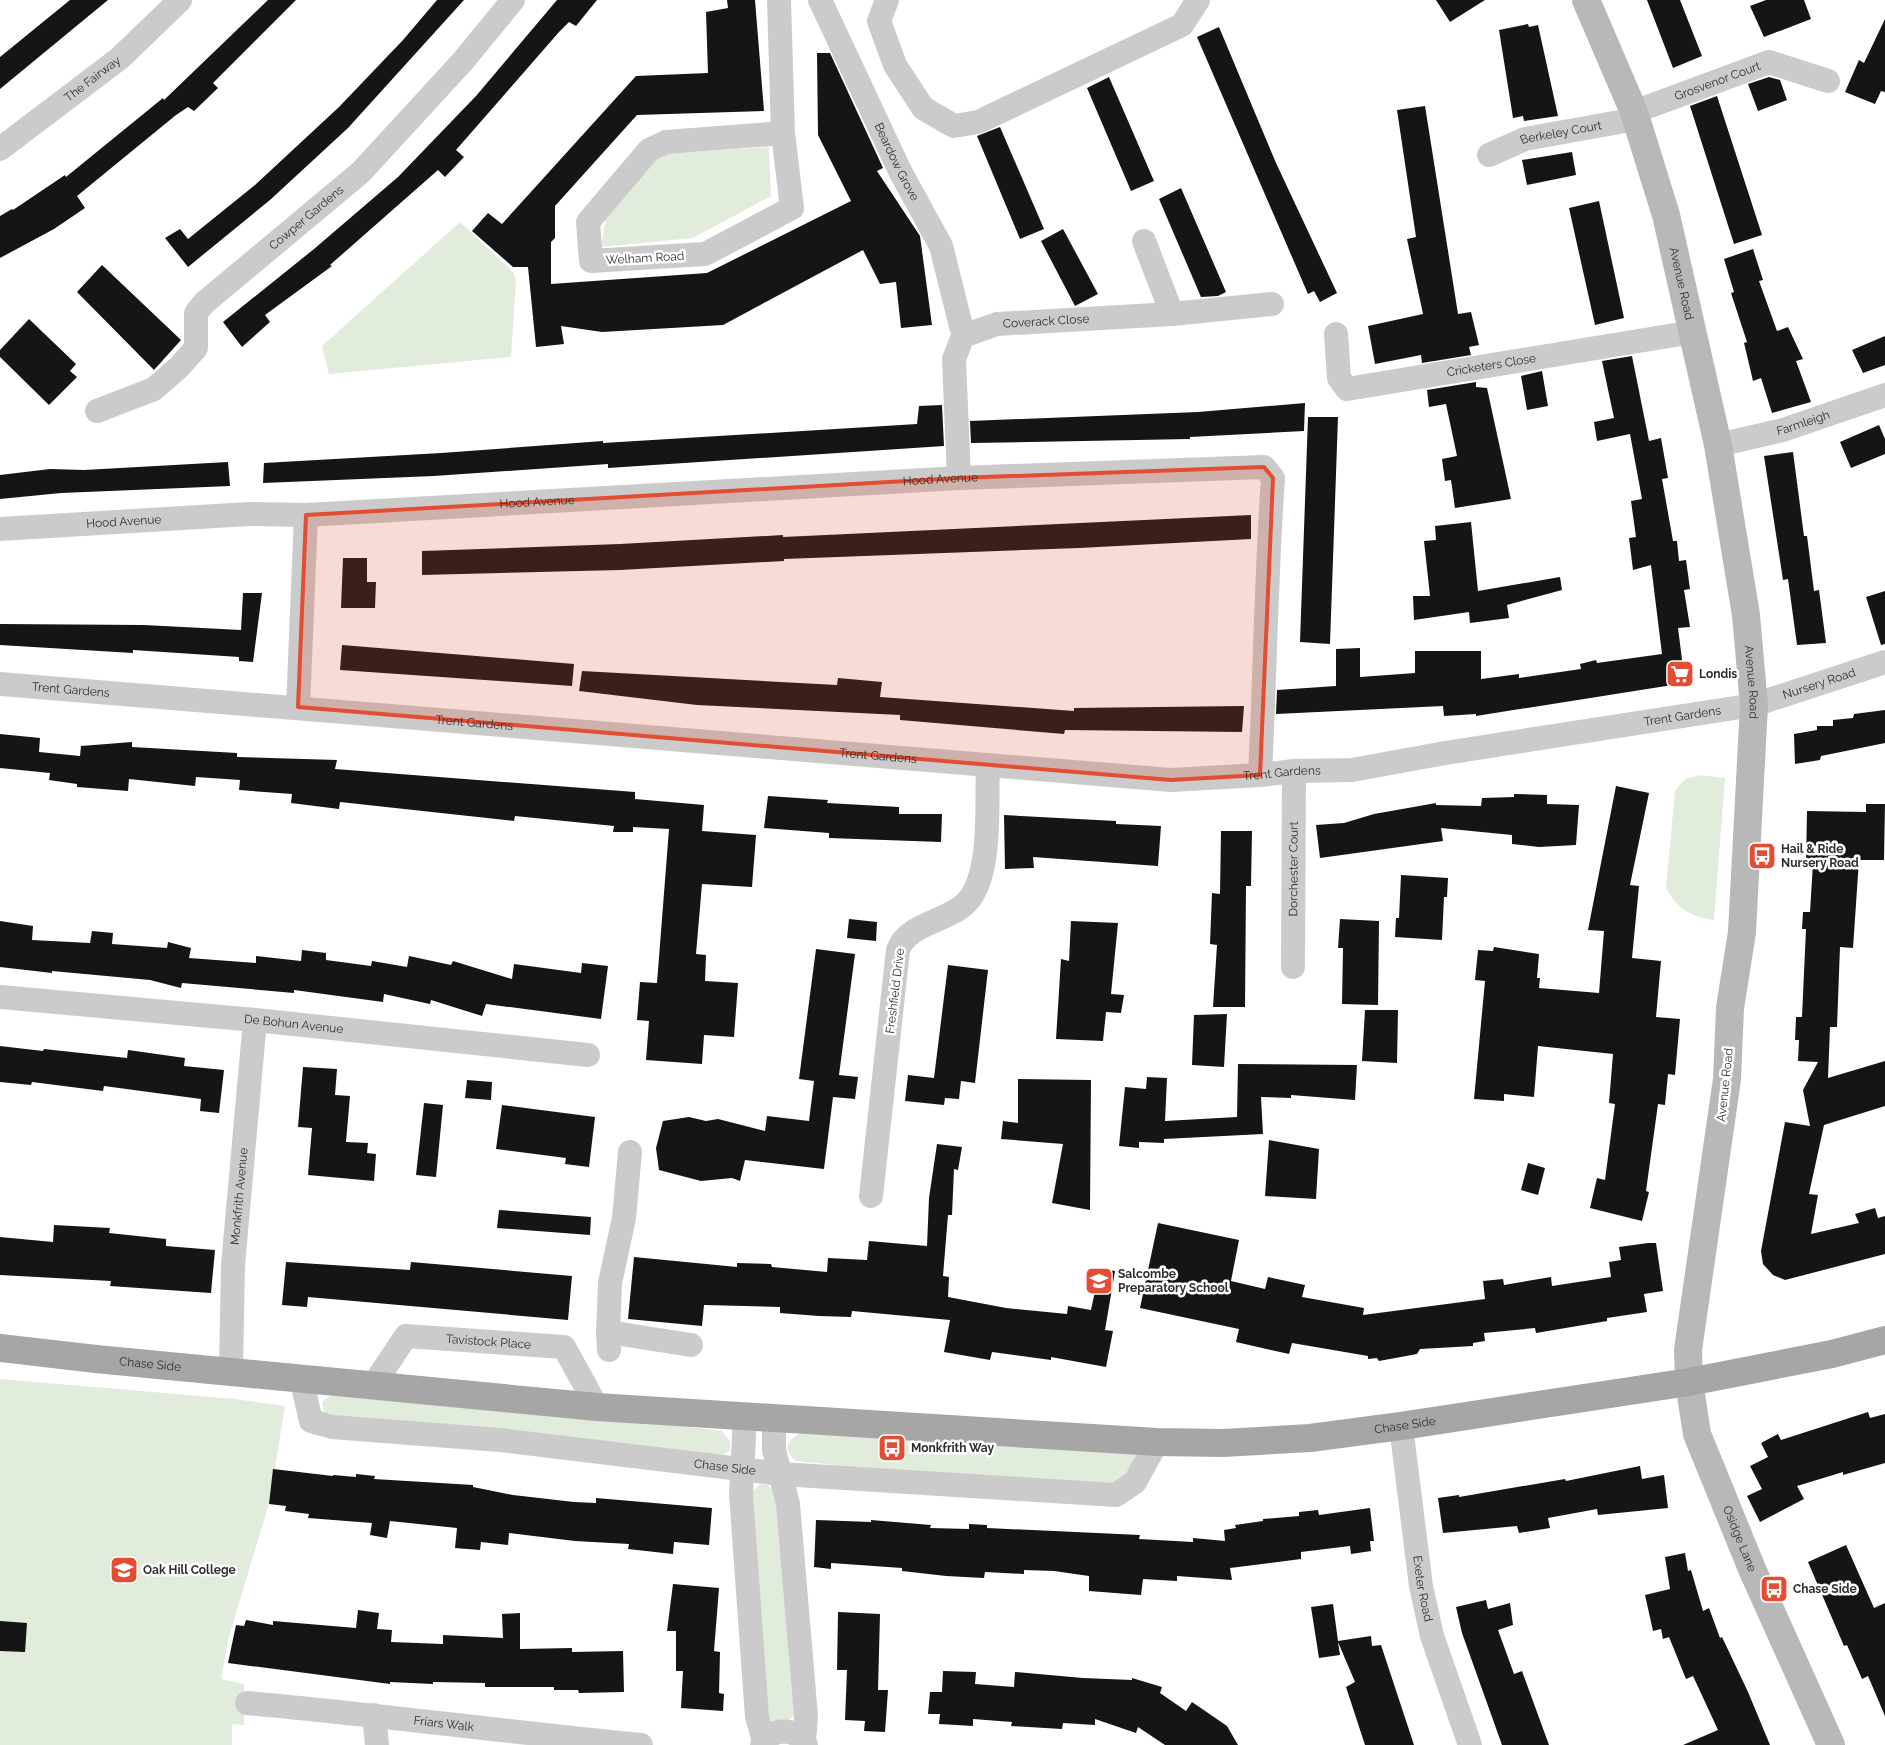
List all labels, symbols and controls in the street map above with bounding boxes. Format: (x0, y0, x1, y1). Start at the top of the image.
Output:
street label: The Fairway (62, 53, 124, 105)
street label: Grosvenor Court (1673, 59, 1762, 103)
street label: Berkeley Court (1518, 118, 1603, 147)
street label: Beardow Grove (871, 121, 922, 203)
street label: Cowper Gardens (266, 182, 347, 253)
street label: Avenue Road (1667, 246, 1696, 321)
street label: Welham Road (605, 249, 685, 267)
street label: Coverack Close (1002, 312, 1090, 331)
street label: Cricketers Close (1446, 351, 1537, 379)
street label: Farmleigh (1775, 407, 1832, 438)
street label: Hood Avenue (903, 470, 978, 488)
street label: Hood Avenue (499, 493, 575, 511)
street label: Hood Avenue (86, 512, 162, 531)
street label: Avenue Road (1742, 644, 1761, 719)
supermarket icon: Londis (1665, 659, 1695, 689)
street label: Nursery Road (1781, 665, 1857, 702)
place label: Londis (1699, 667, 1737, 681)
street label: Trent Gardens (31, 680, 110, 700)
street label: Trent Gardens (1643, 703, 1722, 729)
street label: Trent Gardens (435, 713, 514, 733)
street label: Trent Gardens (839, 746, 918, 766)
street label: Trent Gardens (1243, 764, 1321, 783)
street label: Dorchester Court (1286, 821, 1301, 917)
bus stop icon: Hail & Ride Nursery Road (1747, 841, 1777, 871)
place label: Hail & Ride Nursery Road (1781, 842, 1859, 870)
street label: Freshfield Drive (883, 948, 907, 1034)
street label: De Bohun Avenue (243, 1012, 344, 1036)
street label: Avenue Road (1714, 1047, 1736, 1123)
street label: Monkfrith Avenue (228, 1147, 251, 1246)
school or university icon: Salcombe Preparatory School (1084, 1266, 1114, 1296)
place label: Salcombe Preparatory School (1118, 1267, 1229, 1295)
street label: Tavistock Place (446, 1332, 531, 1352)
street label: Chase Side (119, 1354, 182, 1374)
street label: Chase Side (1373, 1414, 1437, 1436)
bus stop icon: Monkfrith Way (877, 1433, 907, 1463)
place label: Monkfrith Way (911, 1441, 995, 1455)
street label: Chase Side (693, 1457, 757, 1478)
street label: Osidge Lane (1720, 1504, 1759, 1574)
school or university icon: Oak Hill College (109, 1555, 139, 1585)
street label: Exeter Road (1410, 1555, 1436, 1623)
place label: Oak Hill College (143, 1563, 236, 1577)
bus stop icon: Chase Side (1759, 1574, 1789, 1604)
place label: Chase Side (1793, 1582, 1857, 1596)
street label: Friars Walk (413, 1713, 476, 1734)

